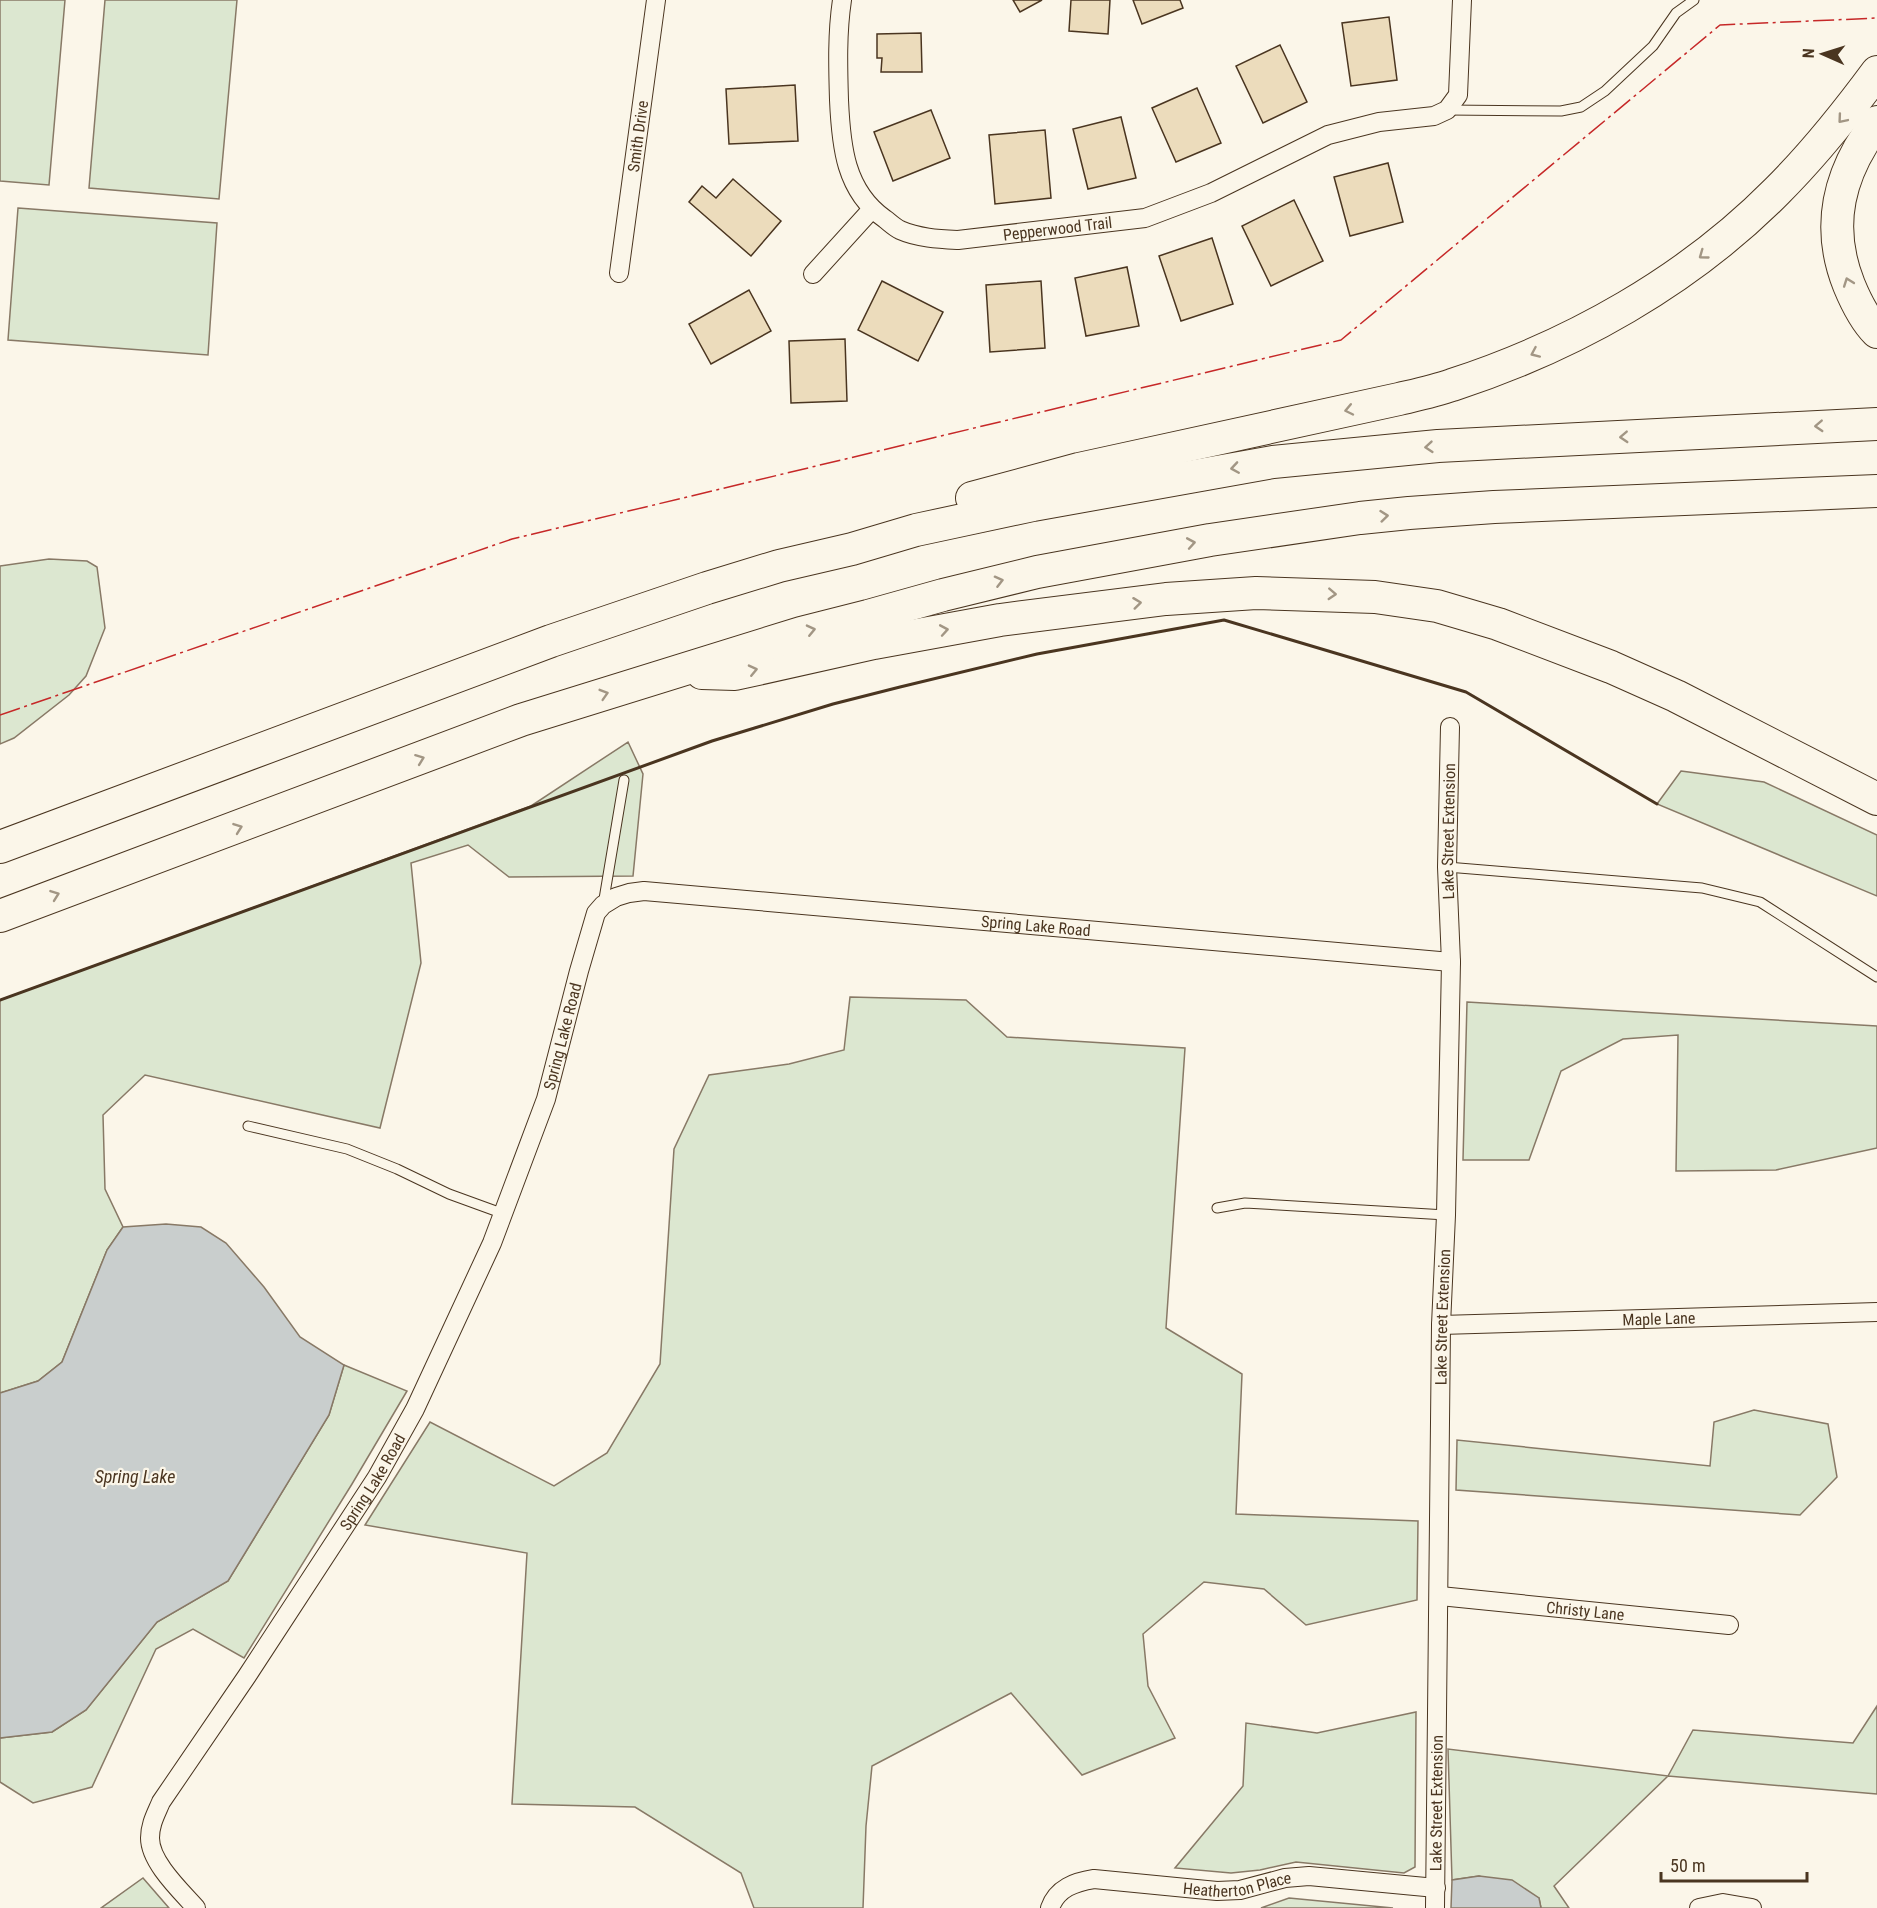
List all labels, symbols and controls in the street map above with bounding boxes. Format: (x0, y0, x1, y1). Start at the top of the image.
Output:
north arrow (1793, 24, 1853, 84)
text: N (1799, 48, 1818, 59)
street label: Smith Drive (623, 99, 652, 173)
one-way arrow (1838, 112, 1849, 123)
street label: Pepperwood Trail (1002, 212, 1113, 244)
one-way arrow (1698, 248, 1709, 259)
one-way arrow (1843, 277, 1856, 288)
one-way arrow (1530, 346, 1541, 358)
one-way arrow (1344, 403, 1354, 416)
one-way arrow (1814, 419, 1823, 432)
one-way arrow (1619, 430, 1628, 443)
one-way arrow (1425, 440, 1434, 453)
one-way arrow (1231, 462, 1240, 474)
one-way arrow (1379, 510, 1388, 522)
one-way arrow (1185, 537, 1195, 550)
one-way arrow (994, 576, 1004, 589)
one-way arrow (1327, 588, 1336, 601)
one-way arrow (1133, 597, 1142, 610)
one-way arrow (939, 624, 949, 637)
one-way arrow (805, 625, 815, 638)
one-way arrow (748, 665, 758, 678)
one-way arrow (598, 689, 609, 701)
one-way arrow (414, 753, 425, 766)
street label: Lake Street Extension (1437, 763, 1459, 900)
one-way arrow (232, 822, 243, 835)
one-way arrow (49, 890, 60, 903)
street label: Spring Lake Road (981, 911, 1091, 940)
street label: Spring Lake Road (539, 981, 585, 1092)
street label: Lake Street Extension (1431, 1248, 1454, 1385)
street label: Maple Lane (1622, 1308, 1696, 1329)
street label: Spring Lake Road (335, 1430, 409, 1534)
water label: Spring Lake (95, 1466, 175, 1487)
street label: Christy Lane (1545, 1597, 1625, 1624)
street label: Lake Street Extension (1426, 1735, 1446, 1871)
scale bar (1661, 1845, 1806, 1883)
text: 50 m (1670, 1855, 1705, 1876)
street label: Heatherton Place (1182, 1868, 1292, 1901)

